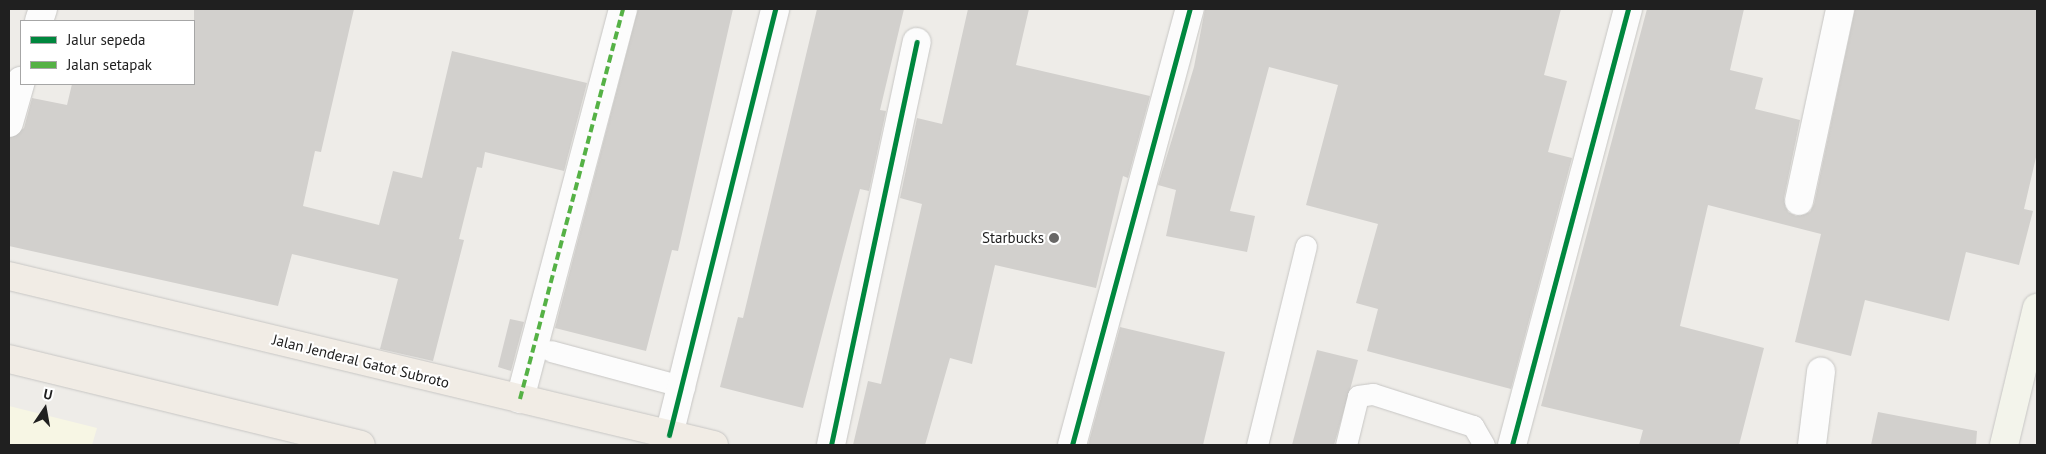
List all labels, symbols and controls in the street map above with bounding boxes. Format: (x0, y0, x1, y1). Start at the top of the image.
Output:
legend (20, 20, 195, 85)
text: Jalur sepeda (67, 30, 146, 49)
text: Jalan setapak (67, 55, 152, 74)
place label: Starbucks (982, 229, 1044, 247)
marker: Starbucks (1048, 232, 1060, 244)
street label: Jalan Jenderal Gatot Subroto (271, 330, 451, 392)
north arrow (20, 384, 70, 434)
text: U (42, 385, 54, 404)

